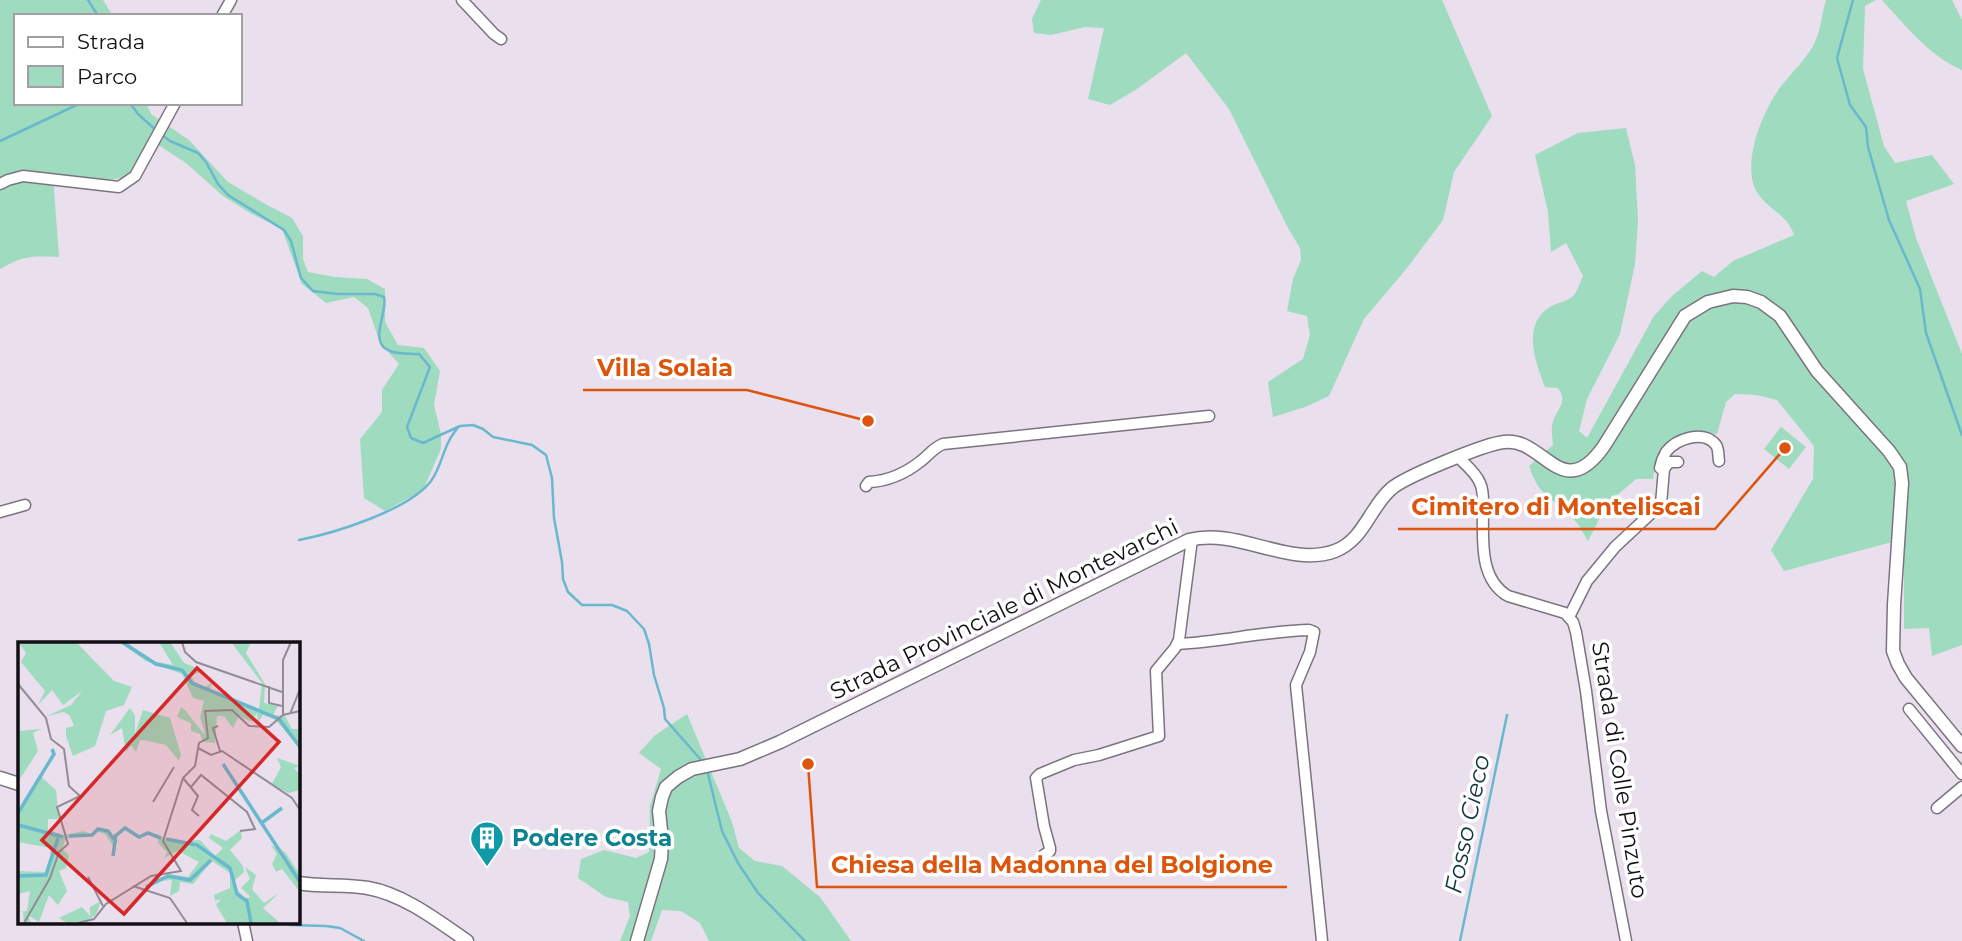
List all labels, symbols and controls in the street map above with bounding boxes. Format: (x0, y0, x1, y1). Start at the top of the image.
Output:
legend (14, 14, 242, 105)
text: Strada (77, 29, 145, 54)
text: Parco (77, 64, 137, 89)
callout: Villa Solaia (583, 345, 747, 390)
text: Villa Solaia (596, 353, 733, 382)
callout: Cimitero di Monteliscai (1398, 484, 1715, 529)
text: Cimitero di Monteliscai (1411, 492, 1701, 521)
street label: Strada Provinciale di Montevarchi (825, 512, 1183, 706)
street label: Strada di Colle Pinzuto (1586, 640, 1654, 900)
inset map (18, 642, 299, 923)
water label: Fosso Cieco (1438, 752, 1496, 896)
building icon: Podere Costa (468, 819, 506, 868)
place label: Podere Costa (512, 824, 672, 852)
callout: Chiesa della Madonna del Bolgione (817, 842, 1287, 887)
text: Chiesa della Madonna del Bolgione (831, 850, 1273, 879)

